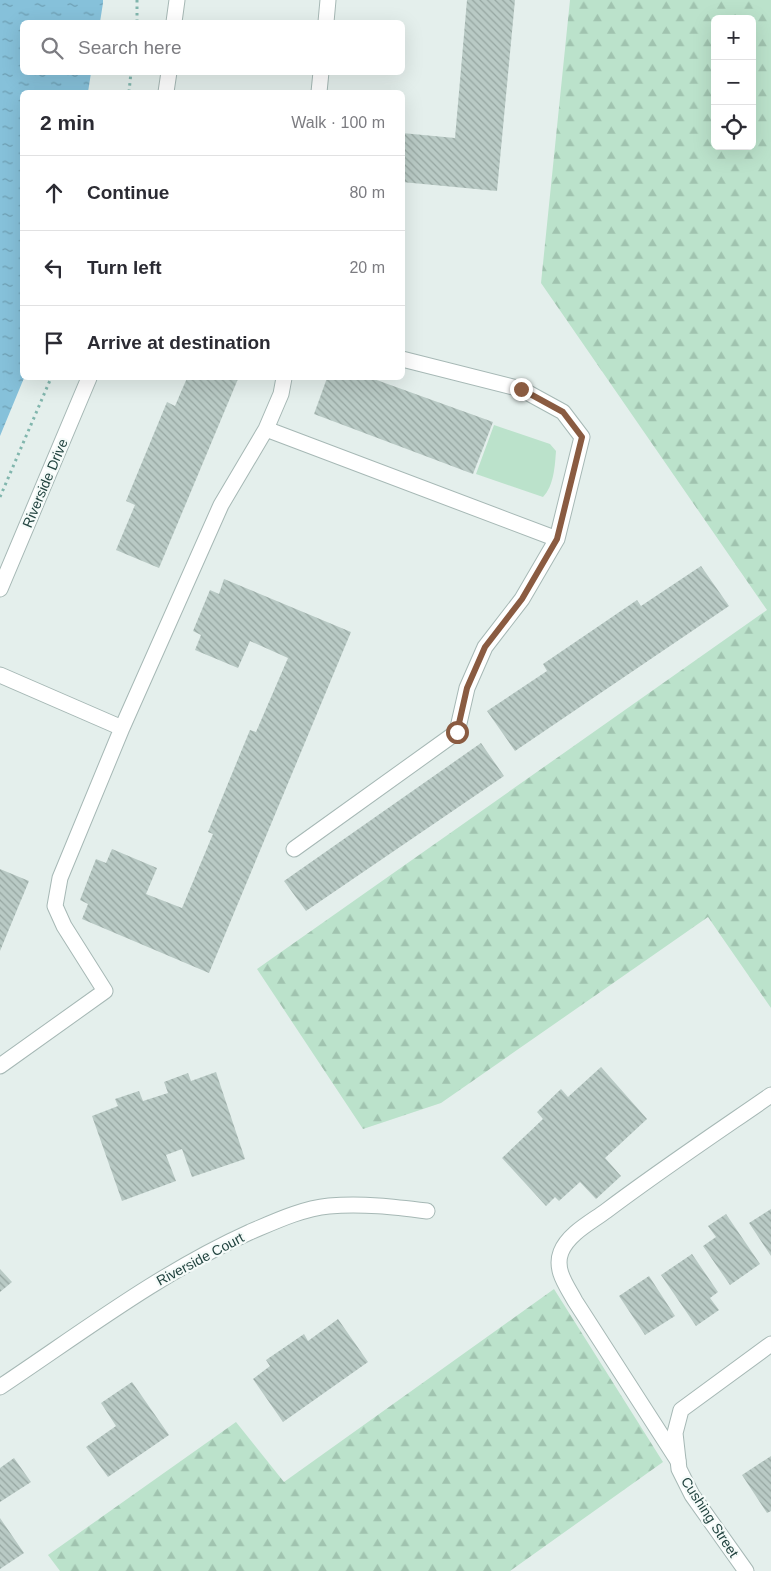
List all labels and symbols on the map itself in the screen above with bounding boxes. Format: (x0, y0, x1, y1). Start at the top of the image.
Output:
route end (510, 378, 533, 401)
street label: Riverside Drive (19, 436, 71, 530)
route start (446, 721, 469, 744)
street label: Riverside Court (154, 1229, 246, 1289)
street label: Cushing Street (678, 1474, 742, 1560)

